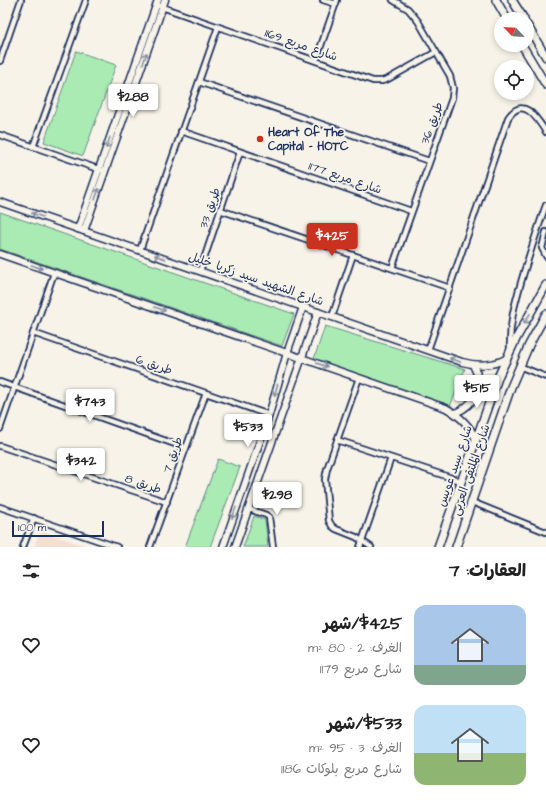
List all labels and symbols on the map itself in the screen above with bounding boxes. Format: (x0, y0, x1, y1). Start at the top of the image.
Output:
north arrow (494, 12, 534, 52)
street label: شارع مربع 1169 (262, 25, 340, 65)
one-way arrow (141, 53, 149, 65)
pin: $288 (109, 84, 157, 118)
street label: طريق 36 (417, 100, 447, 146)
place label: Heart Of The Capital - HOTC (268, 124, 349, 156)
marker: Heart Of The Capital - HOTC (255, 134, 265, 144)
one-way arrow (103, 136, 111, 148)
street label: شارع مربع 1177 (306, 158, 384, 198)
street label: طريق 33 (195, 185, 225, 231)
one-way arrow (94, 188, 101, 201)
one-way arrow (32, 210, 44, 218)
pin: $425 (308, 223, 356, 257)
street label: شارع الشهيد سيد زكريا خليل (186, 248, 326, 310)
one-way arrow (155, 253, 167, 261)
one-way arrow (30, 264, 43, 271)
one-way arrow (153, 306, 166, 313)
one-way arrow (523, 313, 531, 325)
street label: طريق 6 (133, 351, 175, 379)
one-way arrow (448, 356, 461, 363)
one-way arrow (316, 362, 329, 369)
pin: $515 (453, 375, 501, 409)
one-way arrow (272, 384, 279, 397)
pin: $743 (66, 389, 114, 423)
pin: $533 (224, 414, 272, 448)
street label: شارع الملتقى العربى (447, 422, 495, 518)
street label: شارع سيد عويس (433, 423, 477, 509)
street label: طريق 7 (159, 435, 187, 475)
pin: $342 (57, 448, 105, 482)
street label: طريق 8 (122, 470, 164, 498)
pin: $298 (253, 482, 301, 516)
one-way arrow (230, 507, 238, 519)
scale bar (12, 519, 104, 538)

